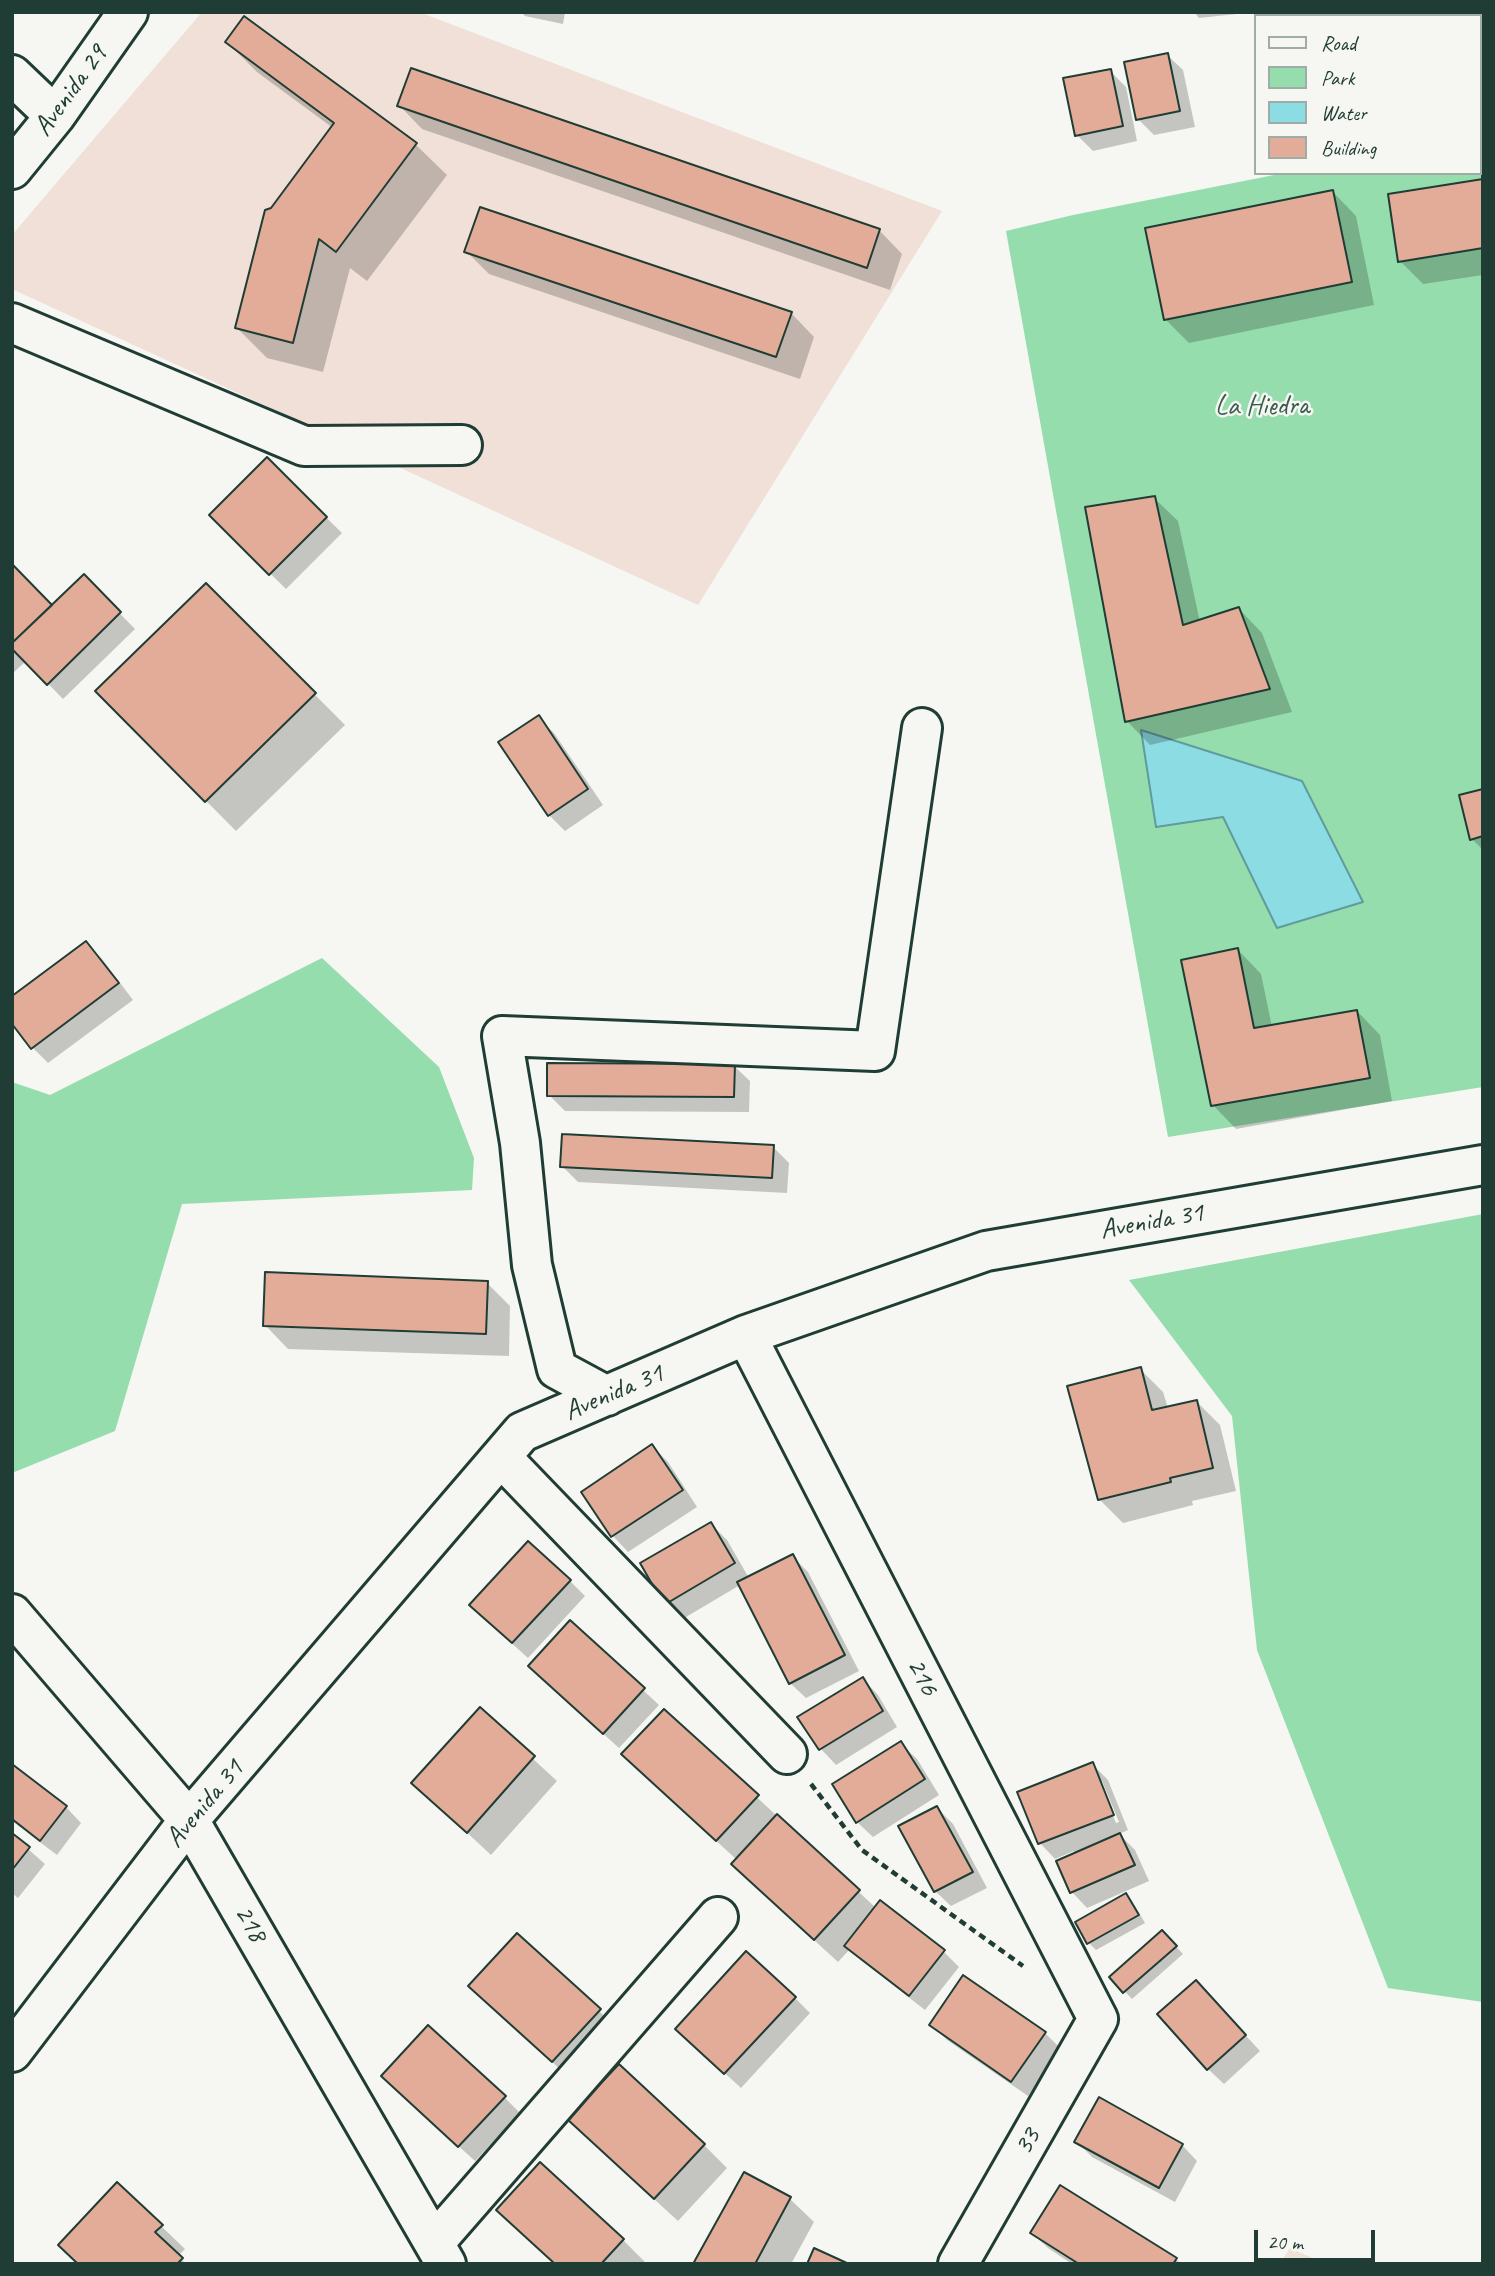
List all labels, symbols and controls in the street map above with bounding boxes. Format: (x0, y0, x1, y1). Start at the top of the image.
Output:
legend (1254, 14, 1481, 175)
text: Road (1321, 30, 1356, 56)
street label: Avenida 29 (27, 39, 115, 143)
text: Park (1321, 65, 1354, 91)
text: Water (1321, 100, 1367, 126)
text: Building (1321, 135, 1376, 161)
park label: La Hiedra (1215, 390, 1309, 424)
street label: Avenida 31 (1098, 1196, 1206, 1248)
street label: Avenida 31 (559, 1357, 669, 1429)
street label: 216 (898, 1653, 946, 1701)
street label: Avenida 31 (159, 1753, 251, 1855)
street label: 218 (226, 1899, 274, 1949)
street label: 33 (1007, 2123, 1049, 2161)
scale bar (1257, 2216, 1378, 2260)
text: 20 m (1267, 2229, 1303, 2255)

